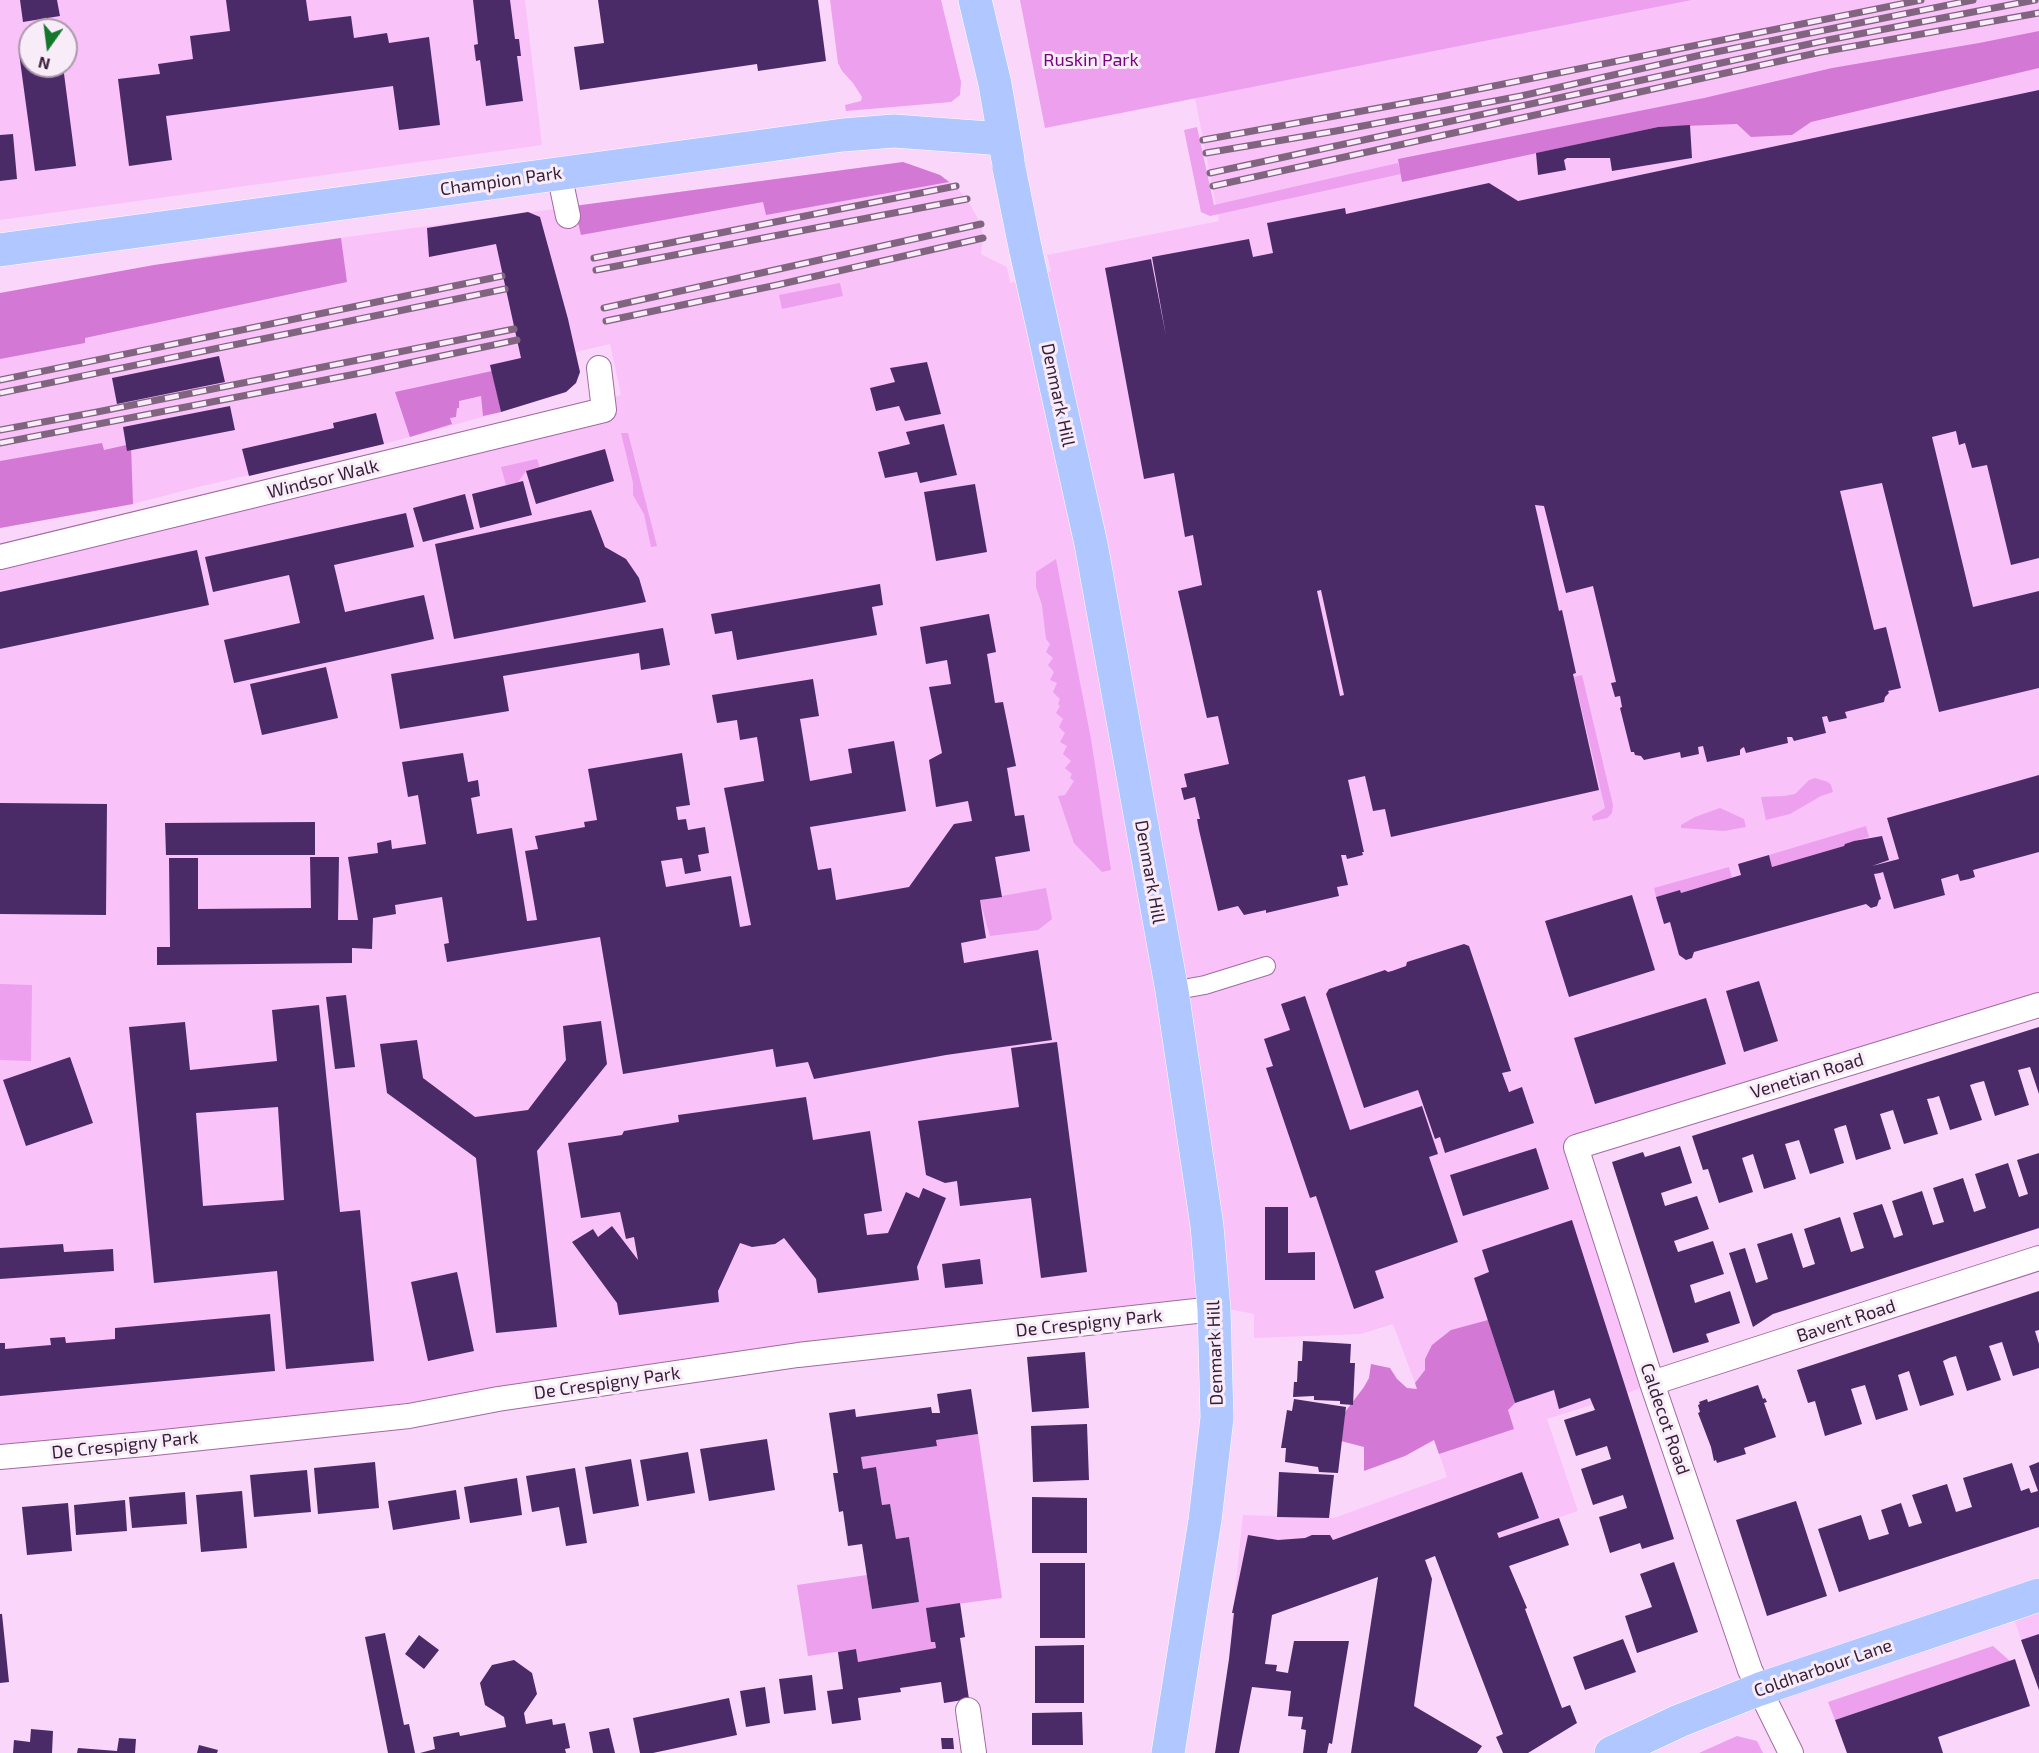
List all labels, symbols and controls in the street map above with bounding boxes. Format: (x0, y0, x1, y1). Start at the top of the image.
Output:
north arrow (18, 18, 78, 78)
park label: Ruskin Park (1043, 49, 1139, 71)
text: N (36, 53, 52, 75)
street label: Champion Park (439, 162, 563, 200)
street label: Denmark Hill (1036, 341, 1080, 449)
street label: Windsor Walk (265, 455, 381, 503)
street label: Denmark Hill (1130, 818, 1170, 926)
street label: Venetian Road (1748, 1049, 1866, 1103)
street label: Bavent Road (1794, 1295, 1898, 1347)
street label: Denmark Hill (1202, 1300, 1228, 1406)
street label: De Crespigny Park (1015, 1305, 1163, 1341)
street label: Caldecot Road (1636, 1360, 1694, 1478)
street label: De Crespigny Park (532, 1362, 682, 1404)
street label: De Crespigny Park (51, 1427, 199, 1463)
street label: Coldharbour Lane (1751, 1634, 1895, 1702)

